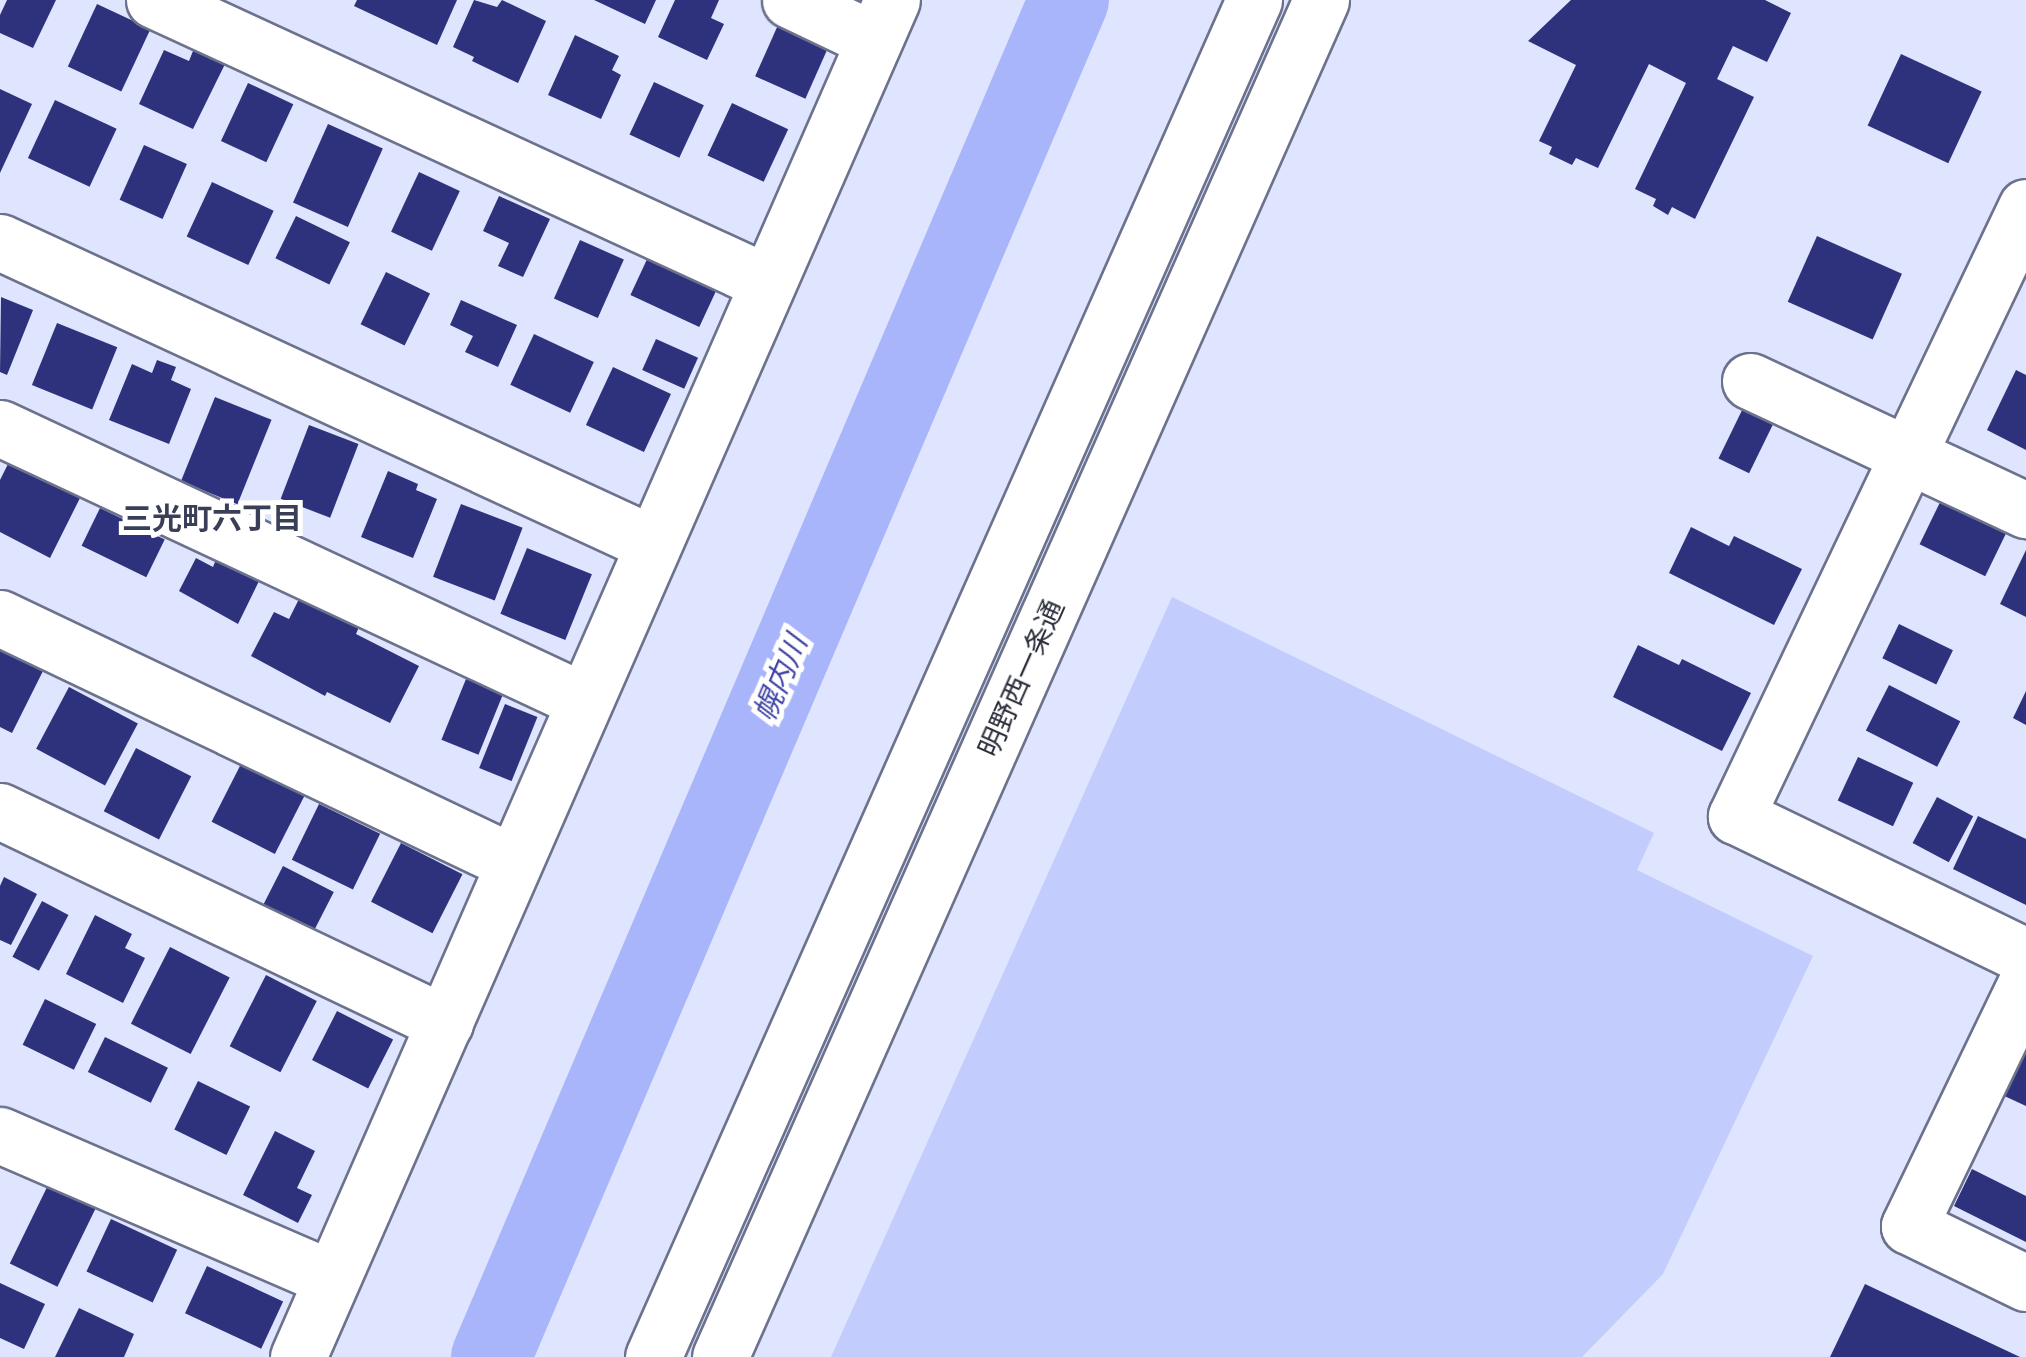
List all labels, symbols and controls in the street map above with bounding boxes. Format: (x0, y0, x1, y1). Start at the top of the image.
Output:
district label: 三光町六丁目 (122, 500, 302, 536)
street label: 明野西一条通 (971, 594, 1071, 762)
water label: 幌内川 (746, 630, 814, 726)

